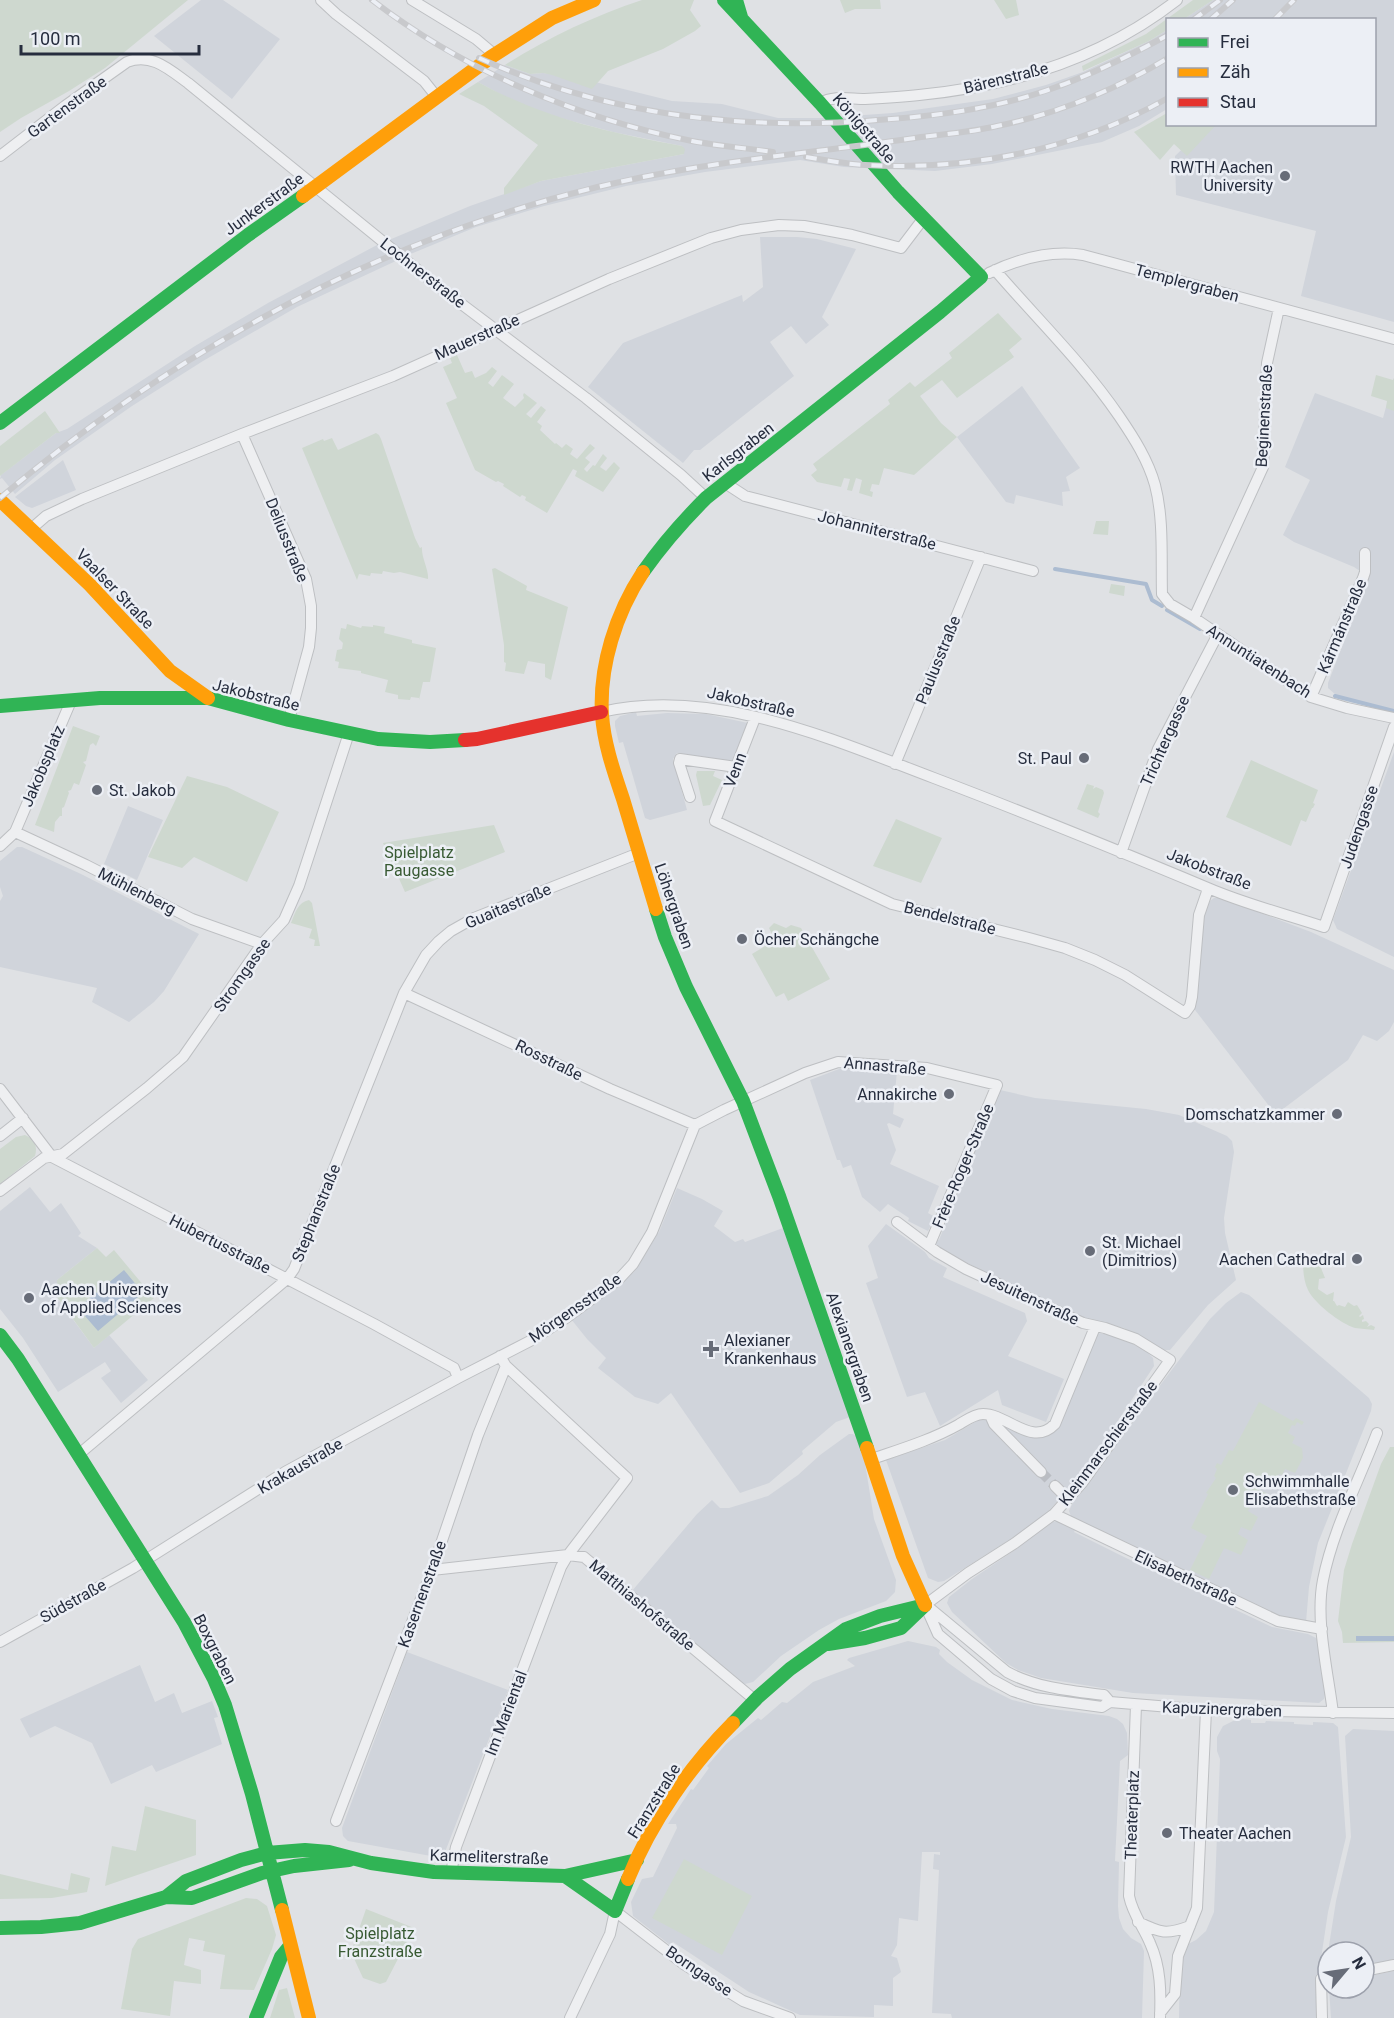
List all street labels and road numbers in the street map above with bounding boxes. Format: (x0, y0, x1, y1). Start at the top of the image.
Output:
street label: Bärenstraße (962, 58, 1050, 98)
street label: Gartenstraße (24, 72, 110, 142)
street label: Königstraße (829, 89, 899, 167)
street label: Junkerstraße (221, 169, 307, 239)
street label: Lochnerstraße (377, 234, 469, 312)
street label: Templergraben (1133, 260, 1241, 306)
street label: Mauerstraße (432, 310, 522, 364)
street label: Beginenstraße (1252, 364, 1276, 468)
street label: Karlsgraben (698, 418, 778, 486)
street label: Deliusstraße (261, 495, 313, 585)
street label: Johanniterstraße (816, 506, 938, 554)
street label: Vaalser Straße (72, 545, 158, 633)
street label: Kármánstraße (1314, 576, 1370, 676)
street label: Paulusstraße (912, 613, 964, 707)
street label: Annuntiatenbach (1203, 620, 1315, 702)
street label: Jakobstraße (210, 675, 302, 715)
street label: Jakobstraße (705, 683, 797, 721)
street label: Trichtergasse (1137, 693, 1193, 789)
street label: Jakobsplatz (17, 722, 69, 810)
street label: Venn (720, 750, 750, 790)
street label: Judengasse (1336, 783, 1382, 871)
street label: Jakobstraße (1164, 844, 1254, 894)
street label: Löhergraben (650, 861, 698, 951)
street label: Mühlenberg (95, 863, 179, 919)
street label: Guaitastraße (462, 879, 554, 933)
street label: Bendelstraße (902, 897, 998, 939)
street label: Stromgasse (210, 934, 274, 1016)
street label: Rosstraße (512, 1036, 586, 1084)
street label: Annastraße (843, 1053, 927, 1079)
street label: Frère-Roger-Straße (928, 1101, 998, 1231)
street label: Stephanstraße (288, 1161, 344, 1265)
street label: Hubertusstraße (166, 1210, 274, 1278)
street label: Jesuitenstraße (978, 1267, 1082, 1329)
street label: Mörgensstraße (525, 1269, 625, 1347)
street label: Alexianergraben (822, 1290, 878, 1404)
street label: Kleinmarschierstraße (1055, 1377, 1161, 1509)
street label: Krakaustraße (254, 1434, 346, 1498)
street label: Kasernenstraße (394, 1538, 450, 1650)
street label: Elisabethstraße (1132, 1546, 1240, 1610)
street label: Matthiashofstraße (585, 1555, 699, 1655)
street label: Südstraße (37, 1575, 109, 1627)
street label: Boxgraben (189, 1611, 241, 1687)
street label: Im Mariental (481, 1668, 531, 1758)
street label: Kapuzinergraben (1162, 1697, 1282, 1721)
street label: Franzstraße (624, 1760, 684, 1842)
street label: Theaterplatz (1121, 1770, 1143, 1860)
street label: Karmeliterstraße (429, 1845, 549, 1869)
street label: Borngasse (662, 1942, 736, 2000)

